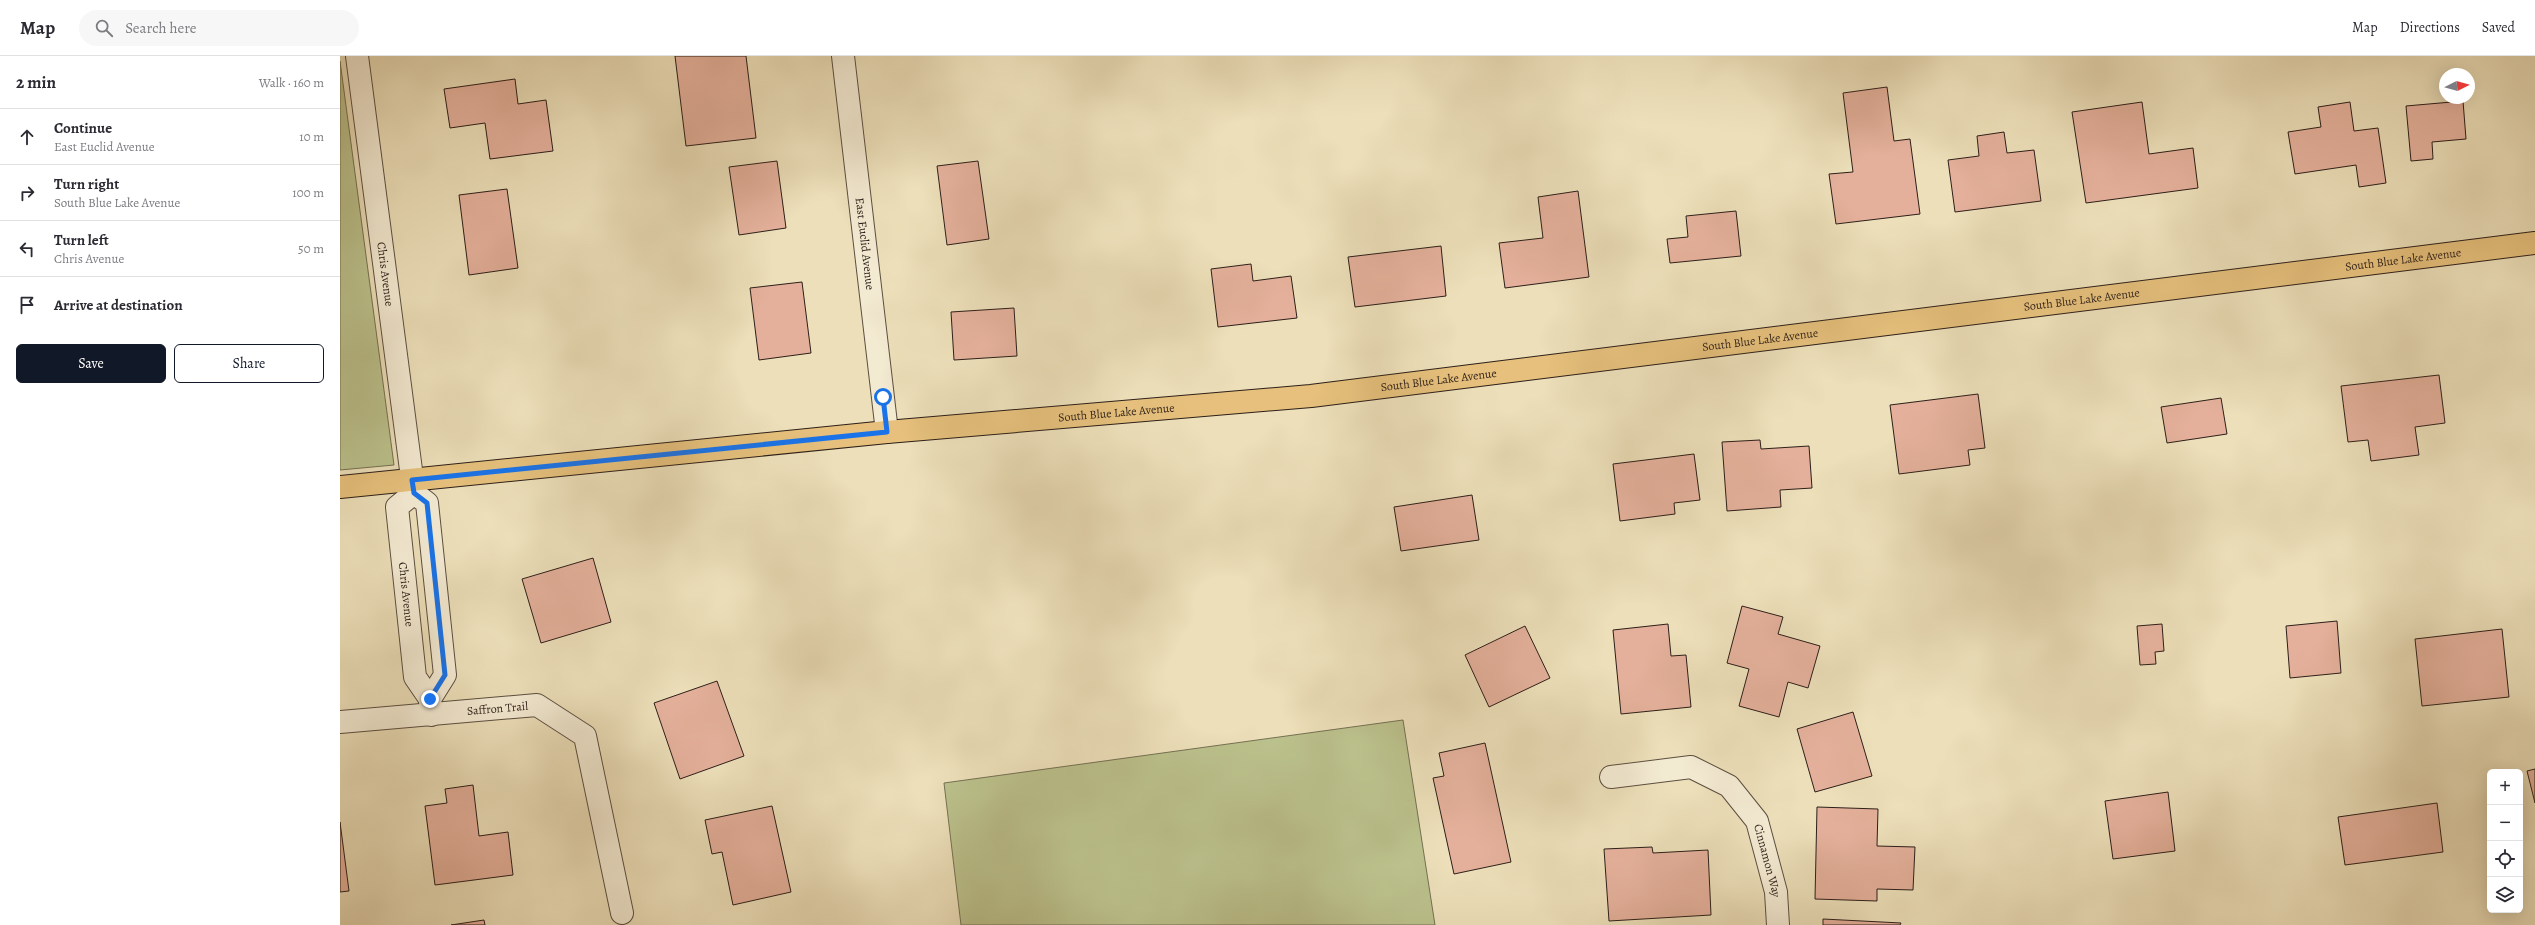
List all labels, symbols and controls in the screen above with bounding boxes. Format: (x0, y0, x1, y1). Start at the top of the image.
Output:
search box (79, 10, 359, 46)
text: Map (20, 15, 55, 41)
icon: search (93, 17, 115, 39)
text: Search here (125, 18, 197, 38)
text: Map (2352, 18, 2378, 37)
text: Directions (2400, 18, 2460, 37)
text: Saved (2482, 18, 2515, 37)
north arrow (2439, 68, 2475, 104)
text: 2 min (16, 71, 56, 94)
text: Walk · 160 m (259, 74, 324, 91)
text: Continue (54, 118, 112, 138)
icon: ahead (16, 126, 38, 148)
text: 10 m (299, 128, 324, 145)
text: East Euclid Avenue (54, 138, 155, 155)
text: Turn right (54, 174, 119, 194)
icon: right (16, 182, 38, 204)
text: 100 m (292, 184, 324, 201)
text: South Blue Lake Avenue (54, 194, 180, 211)
street label: East Euclid Avenue (852, 197, 878, 291)
text: Turn left (54, 230, 109, 250)
icon: left (16, 238, 38, 260)
text: 50 m (298, 240, 324, 257)
street label: Chris Avenue (373, 241, 398, 307)
street label: South Blue Lake Avenue (2344, 244, 2462, 275)
text: Chris Avenue (54, 250, 124, 267)
street label: South Blue Lake Avenue (2023, 284, 2141, 315)
icon: arrive (16, 294, 38, 316)
text: Arrive at destination (54, 295, 183, 315)
street label: South Blue Lake Avenue (1701, 325, 1819, 355)
button: Save (16, 344, 166, 383)
button: Share (174, 344, 324, 383)
street label: South Blue Lake Avenue (1380, 365, 1498, 395)
route start (874, 388, 892, 406)
street label: South Blue Lake Avenue (1058, 400, 1175, 425)
street label: Chris Avenue (395, 561, 418, 628)
route end (421, 690, 439, 708)
street label: Saffron Trail (466, 698, 529, 719)
map controls (2487, 769, 2523, 913)
button: + (2487, 769, 2523, 805)
button: − (2487, 805, 2523, 841)
street label: Cinnamon Way (1750, 822, 1784, 898)
button: locate (2487, 841, 2523, 877)
button: layers (2487, 877, 2523, 913)

